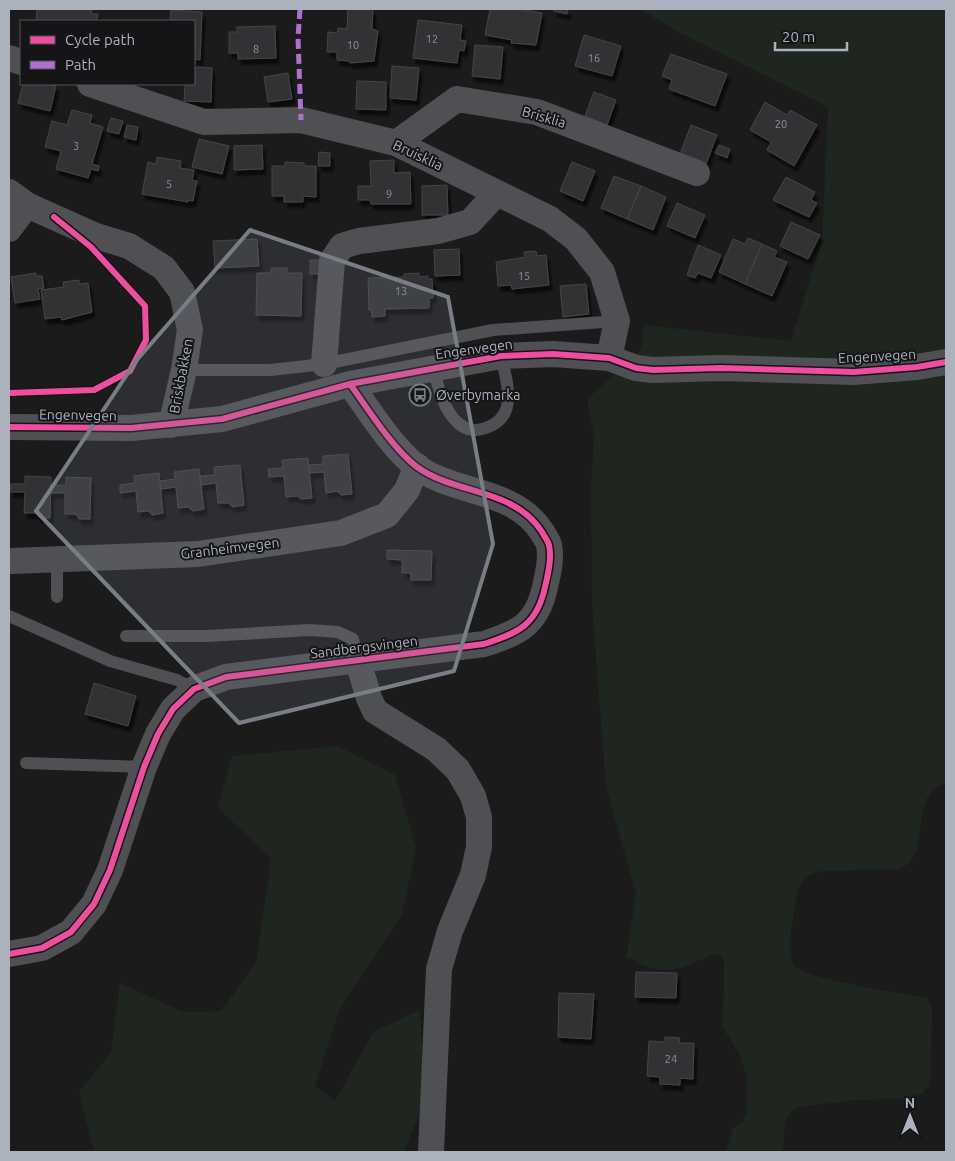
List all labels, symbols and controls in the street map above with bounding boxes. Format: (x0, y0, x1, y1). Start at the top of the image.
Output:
legend (20, 20, 195, 85)
scale bar (775, 20, 848, 52)
text: 20 m (782, 28, 815, 45)
text: Cycle path (65, 31, 135, 48)
house number: 12 (426, 33, 438, 45)
house number: 10 (347, 39, 359, 51)
house number: 8 (253, 43, 259, 55)
house number: 16 (588, 52, 600, 64)
text: Path (65, 56, 96, 73)
street label: Brisklia (520, 103, 568, 131)
house number: 20 (775, 118, 787, 130)
street label: Bruisklia (391, 137, 445, 173)
house number: 3 (73, 140, 79, 152)
house number: 5 (166, 178, 172, 190)
house number: 9 (386, 188, 392, 200)
house number: 15 (518, 270, 530, 282)
house number: 13 (395, 285, 407, 297)
street label: Engenvegen (434, 336, 514, 362)
street label: Briskbakken (166, 337, 196, 415)
street label: Engenvegen (838, 346, 916, 366)
bus stop icon: Øverbymarka (408, 383, 432, 407)
place label: Øverbymarka (436, 387, 520, 403)
street label: Engenvegen (39, 406, 117, 424)
street label: Granheimvegen (180, 534, 280, 562)
street label: Sandbergsvingen (309, 632, 419, 662)
house number: 24 (665, 1053, 677, 1065)
north arrow (885, 1091, 935, 1141)
text: N (905, 1095, 915, 1111)

